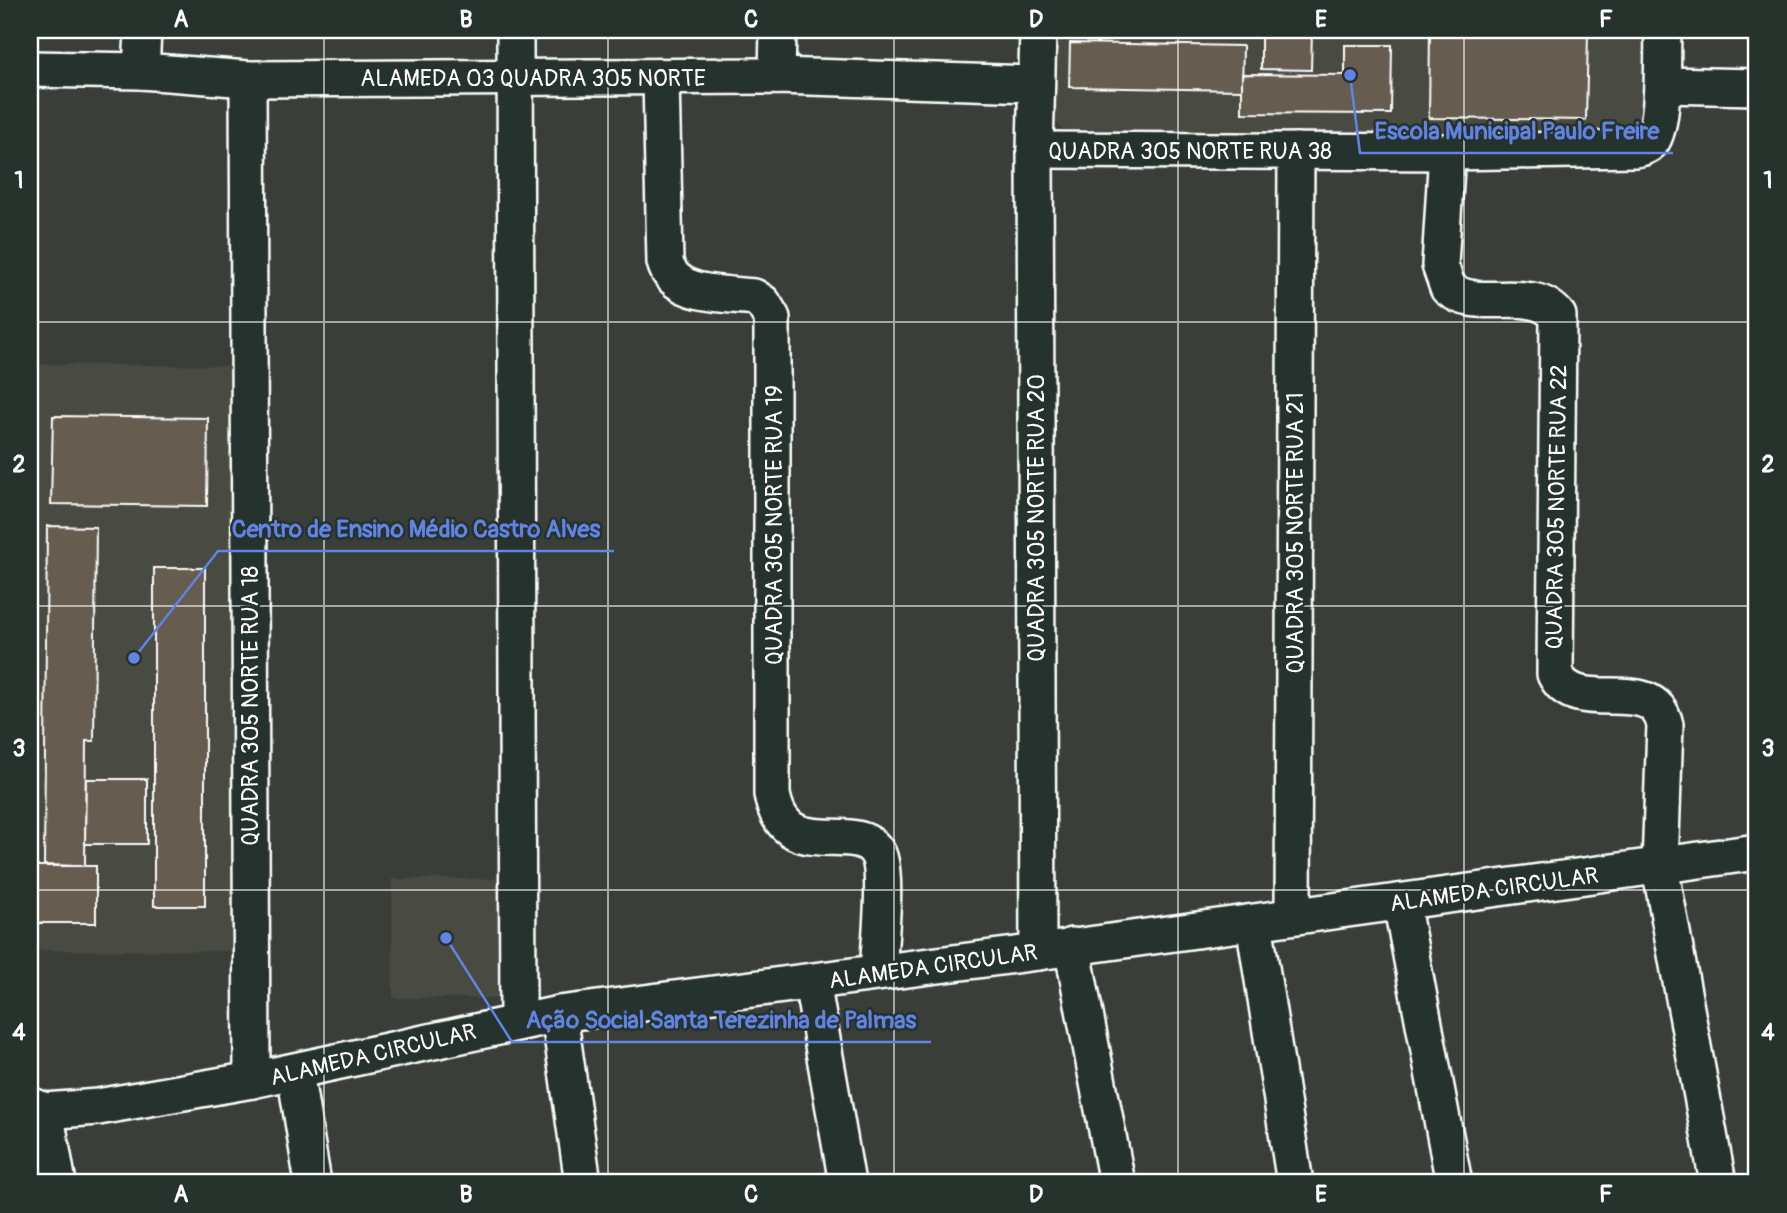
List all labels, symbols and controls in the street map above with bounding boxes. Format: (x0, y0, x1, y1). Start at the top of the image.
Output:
text: A (174, 5, 189, 34)
text: B (459, 5, 473, 34)
text: C (744, 5, 758, 34)
text: D (1029, 5, 1043, 34)
text: E (1315, 5, 1327, 34)
text: F (1599, 5, 1613, 34)
street label: ALAMEDA 03 QUADRA 305 NORTE (360, 64, 706, 93)
callout: Escola Municipal Paulo Freire (1360, 108, 1673, 153)
text: Escola Municipal Paulo Freire (1375, 117, 1661, 146)
street label: QUADRA 305 NORTE RUA 38 (1048, 137, 1332, 166)
text: 1 (15, 166, 24, 195)
text: 1 (1764, 166, 1773, 195)
street label: QUADRA 305 NORTE RUA 22 (1540, 364, 1573, 650)
street label: QUADRA 305 NORTE RUA 20 (1022, 374, 1051, 662)
street label: QUADRA 305 NORTE RUA 19 (760, 385, 789, 665)
street label: QUADRA 305 NORTE RUA 21 (1281, 392, 1310, 674)
text: 2 (13, 450, 26, 479)
text: 2 (1762, 450, 1775, 479)
callout: Centro de Ensino Médio Castro Alves (218, 506, 614, 551)
text: Centro de Ensino Médio Castro Alves (232, 515, 600, 544)
street label: QUADRA 305 NORTE RUA 18 (236, 566, 265, 846)
text: 3 (13, 734, 25, 763)
text: 3 (1762, 734, 1774, 763)
street label: ALAMEDA CIRCULAR (1388, 861, 1600, 918)
street label: ALAMEDA CIRCULAR (827, 938, 1039, 995)
callout: Ação Social Santa Terezinha de Palmas (512, 997, 931, 1042)
text: Ação Social Santa Terezinha de Palmas (526, 1006, 917, 1035)
street label: ALAMEDA CIRCULAR (267, 1017, 479, 1092)
text: 4 (12, 1018, 26, 1047)
text: 4 (1761, 1018, 1775, 1047)
text: A (174, 1180, 189, 1209)
text: B (459, 1180, 473, 1209)
text: C (744, 1180, 758, 1209)
text: D (1029, 1180, 1043, 1209)
text: E (1315, 1180, 1327, 1209)
text: F (1599, 1180, 1613, 1209)

